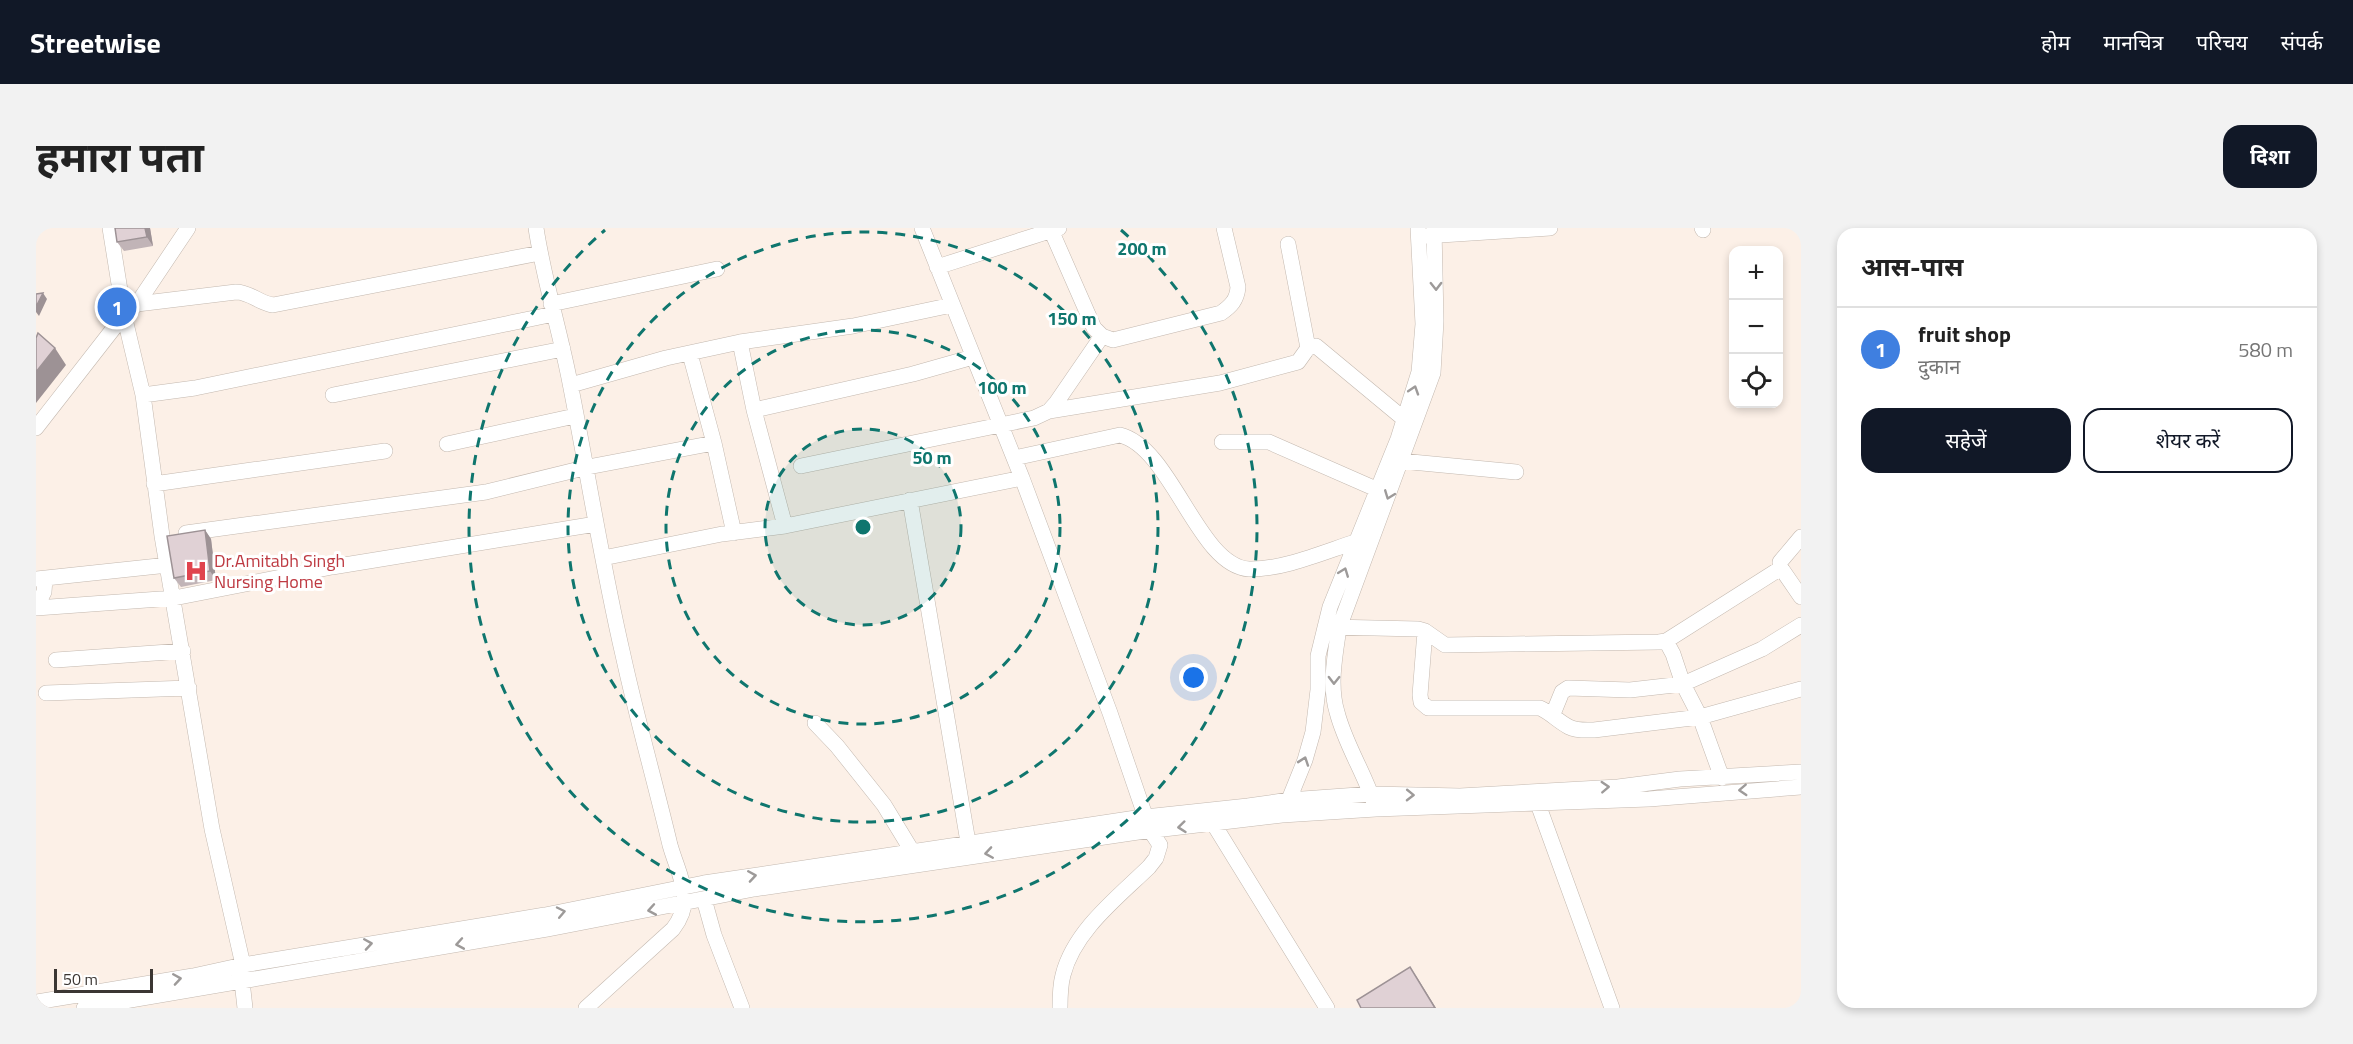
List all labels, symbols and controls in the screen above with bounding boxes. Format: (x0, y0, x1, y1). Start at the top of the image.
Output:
text: Streetwise (30, 21, 161, 64)
text: होम (2041, 26, 2070, 58)
text: मानचित्र (2103, 26, 2163, 58)
text: परिचय (2196, 26, 2248, 58)
text: संपर्क (2281, 26, 2323, 58)
text: हमारा पता (36, 124, 204, 188)
button: दिशा (2223, 125, 2317, 188)
text: 200 m (1117, 235, 1167, 262)
map controls (1729, 246, 1783, 408)
button: + (1729, 246, 1783, 300)
text: आस-पास (1861, 247, 1963, 286)
one-way arrow (1429, 282, 1442, 291)
pin: 1 (98, 284, 136, 329)
button: − (1729, 300, 1783, 354)
text: 150 m (1047, 305, 1097, 332)
text: fruit shop (1918, 317, 2011, 351)
text: 1 (1875, 334, 1886, 365)
text: 580 m (2238, 334, 2293, 365)
text: दुकान (1918, 351, 1960, 382)
button: locate (1729, 354, 1783, 408)
text: 100 m (977, 374, 1027, 401)
one-way arrow (1406, 385, 1419, 396)
button: सहेजें (1861, 408, 2071, 473)
button: शेयर करें (2083, 408, 2293, 473)
text: 50 m (912, 444, 952, 471)
one-way arrow (1383, 489, 1396, 499)
centre of rings (853, 517, 873, 537)
place label: Dr.Amitabh Singh Nursing Home (214, 547, 345, 595)
hospital icon: Dr.Amitabh Singh Nursing Home (183, 558, 209, 584)
one-way arrow (1337, 567, 1349, 578)
your location (1179, 663, 1208, 692)
one-way arrow (1328, 676, 1340, 685)
one-way arrow (1297, 756, 1310, 767)
one-way arrow (1601, 781, 1610, 794)
one-way arrow (1738, 784, 1747, 797)
one-way arrow (1406, 789, 1415, 801)
one-way arrow (1178, 820, 1187, 833)
one-way arrow (984, 846, 994, 858)
one-way arrow (748, 870, 757, 882)
one-way arrow (647, 903, 657, 915)
one-way arrow (555, 906, 565, 919)
one-way arrow (455, 937, 465, 950)
one-way arrow (363, 938, 373, 951)
scale bar (54, 966, 153, 994)
text: 50 m (63, 967, 98, 991)
one-way arrow (172, 973, 181, 985)

